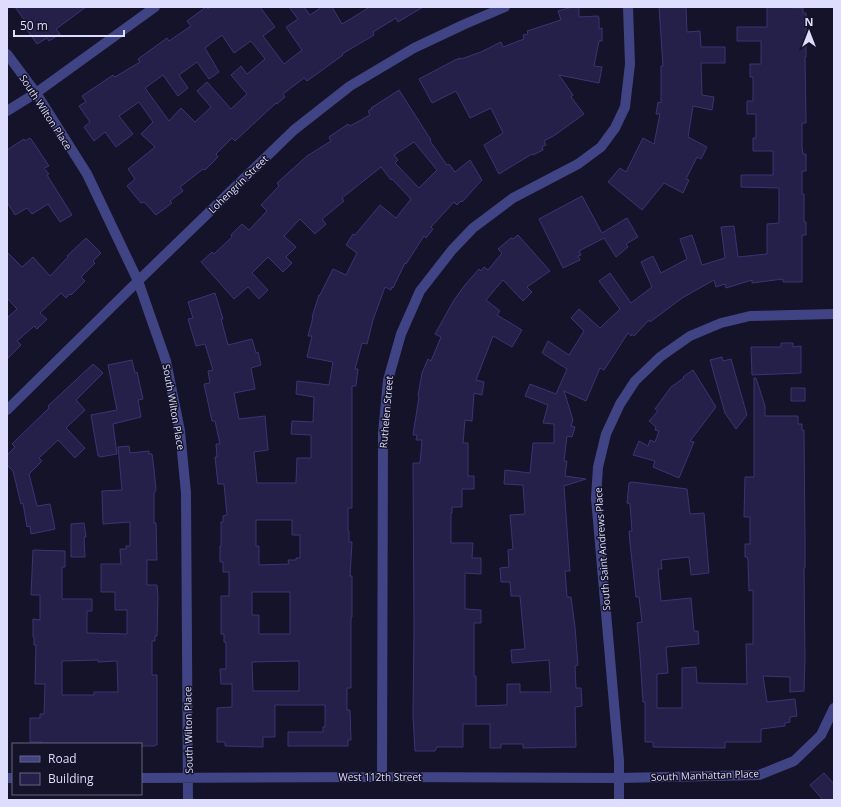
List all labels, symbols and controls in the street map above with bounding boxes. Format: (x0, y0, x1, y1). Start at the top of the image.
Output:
scale bar (14, 12, 124, 38)
north arrow (789, 12, 829, 52)
text: N (805, 14, 813, 29)
text: 50 m (20, 17, 48, 34)
street label: South Wilton Place (16, 72, 76, 153)
street label: Lohengrin Street (205, 152, 271, 216)
street label: South Wilton Place (160, 363, 189, 451)
street label: Ruthelen Street (376, 375, 396, 449)
street label: South Saint Andrews Place (591, 486, 613, 611)
street label: South Wilton Place (180, 686, 196, 774)
legend (12, 743, 142, 795)
text: Road (48, 750, 77, 767)
street label: South Manhattan Place (651, 766, 760, 784)
text: Building (48, 770, 94, 787)
street label: West 112th Street (338, 770, 422, 784)

